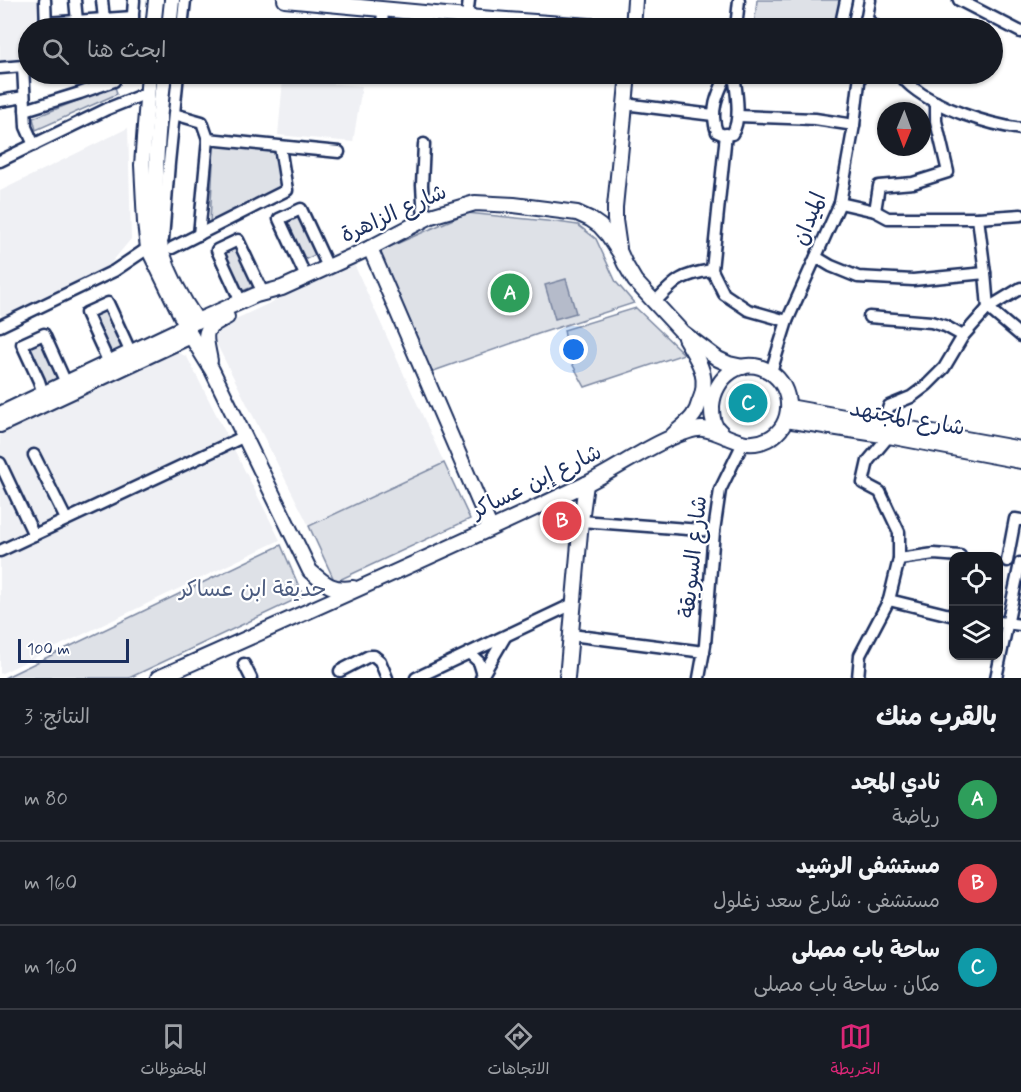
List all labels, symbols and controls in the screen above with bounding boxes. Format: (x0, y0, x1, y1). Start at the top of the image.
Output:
search box (18, 18, 1003, 84)
icon: search (39, 35, 72, 68)
text: ابحث هنا (87, 37, 167, 65)
north arrow (877, 102, 931, 156)
street label: شارع الزاهرة (337, 178, 451, 250)
street label: الميدان (787, 188, 833, 250)
pin: A (490, 270, 530, 316)
your location (559, 335, 588, 364)
pin: C (728, 380, 768, 426)
street label: شارع المجتهد (847, 395, 967, 443)
street label: شارع إبن عساكر (466, 439, 606, 526)
street label: شارع السويقة (674, 495, 714, 619)
pin: B (542, 498, 582, 544)
map controls (949, 552, 1003, 660)
button: locate (949, 552, 1003, 606)
park label: حديقة ابن عساكر (177, 576, 327, 604)
button: layers (949, 606, 1003, 660)
scale bar (18, 636, 129, 664)
text: 100 m (27, 639, 70, 660)
text: بالقرب منك (876, 701, 997, 735)
text: النتائج: 3 (24, 704, 90, 731)
text: نادي المجد (851, 769, 940, 797)
text: 80 m (24, 786, 68, 813)
text: A (971, 786, 984, 813)
text: رياضة (892, 804, 940, 831)
text: مستشفى الرشيد (796, 853, 940, 881)
text: 160 m (24, 870, 77, 897)
text: B (971, 870, 984, 897)
text: مستشفى · شارع سعد زغلول (713, 888, 940, 915)
text: ساحة باب مصلى (792, 937, 940, 965)
text: 160 m (24, 954, 77, 981)
text: C (970, 954, 985, 981)
text: مكان · ساحة باب مصلى (754, 972, 940, 999)
tab: المحفوظات (141, 1020, 206, 1083)
tab: الاتجاهات (488, 1020, 549, 1083)
tab: الخريطة (831, 1020, 880, 1083)

